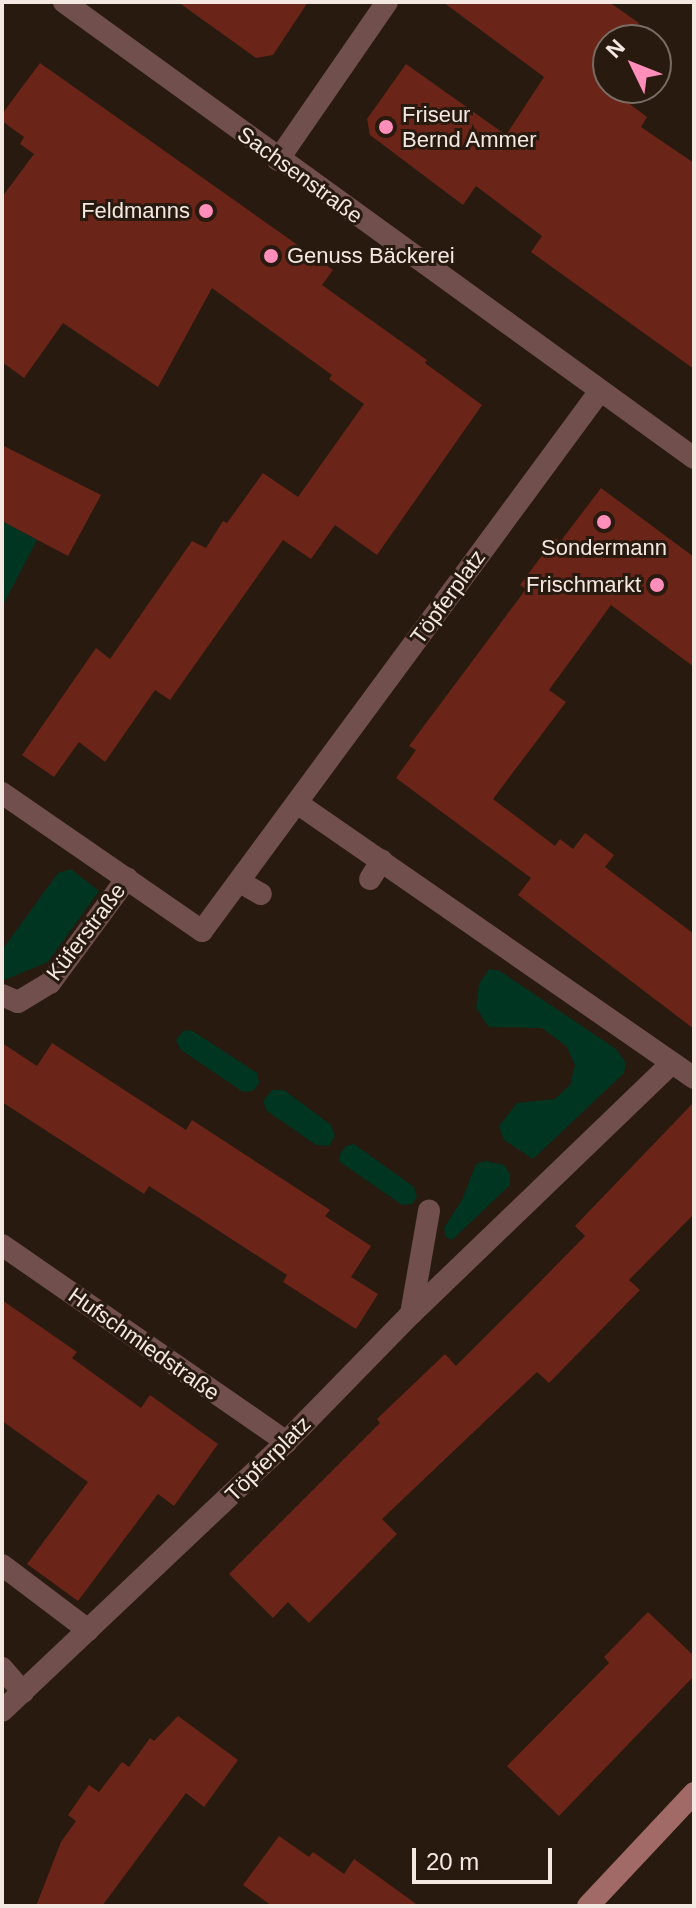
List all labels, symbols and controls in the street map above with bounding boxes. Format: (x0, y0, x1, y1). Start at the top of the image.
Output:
north arrow (592, 24, 672, 104)
text: N (601, 34, 630, 63)
place label: Friseur Bernd Ammer (402, 101, 538, 152)
marker: Friseur Bernd Ammer (377, 118, 395, 136)
street label: Sachsenstraße (232, 121, 368, 229)
place label: Feldmanns (81, 198, 190, 224)
marker: Feldmanns (197, 202, 215, 220)
place label: Genuss Bäckerei (287, 243, 455, 269)
marker: Genuss Bäckerei (262, 247, 280, 265)
marker: Sondermann (595, 513, 613, 531)
place label: Sondermann (541, 535, 667, 561)
street label: Töpferplatz (405, 545, 491, 649)
place label: Frischmarkt (526, 572, 641, 598)
marker: Frischmarkt (648, 576, 666, 594)
street label: Küferstraße (41, 878, 131, 986)
street label: Hufschmiedstraße (63, 1282, 225, 1406)
street label: Töpferplatz (220, 1411, 316, 1507)
scale bar (416, 1832, 556, 1882)
text: 20 m (426, 1848, 479, 1875)

